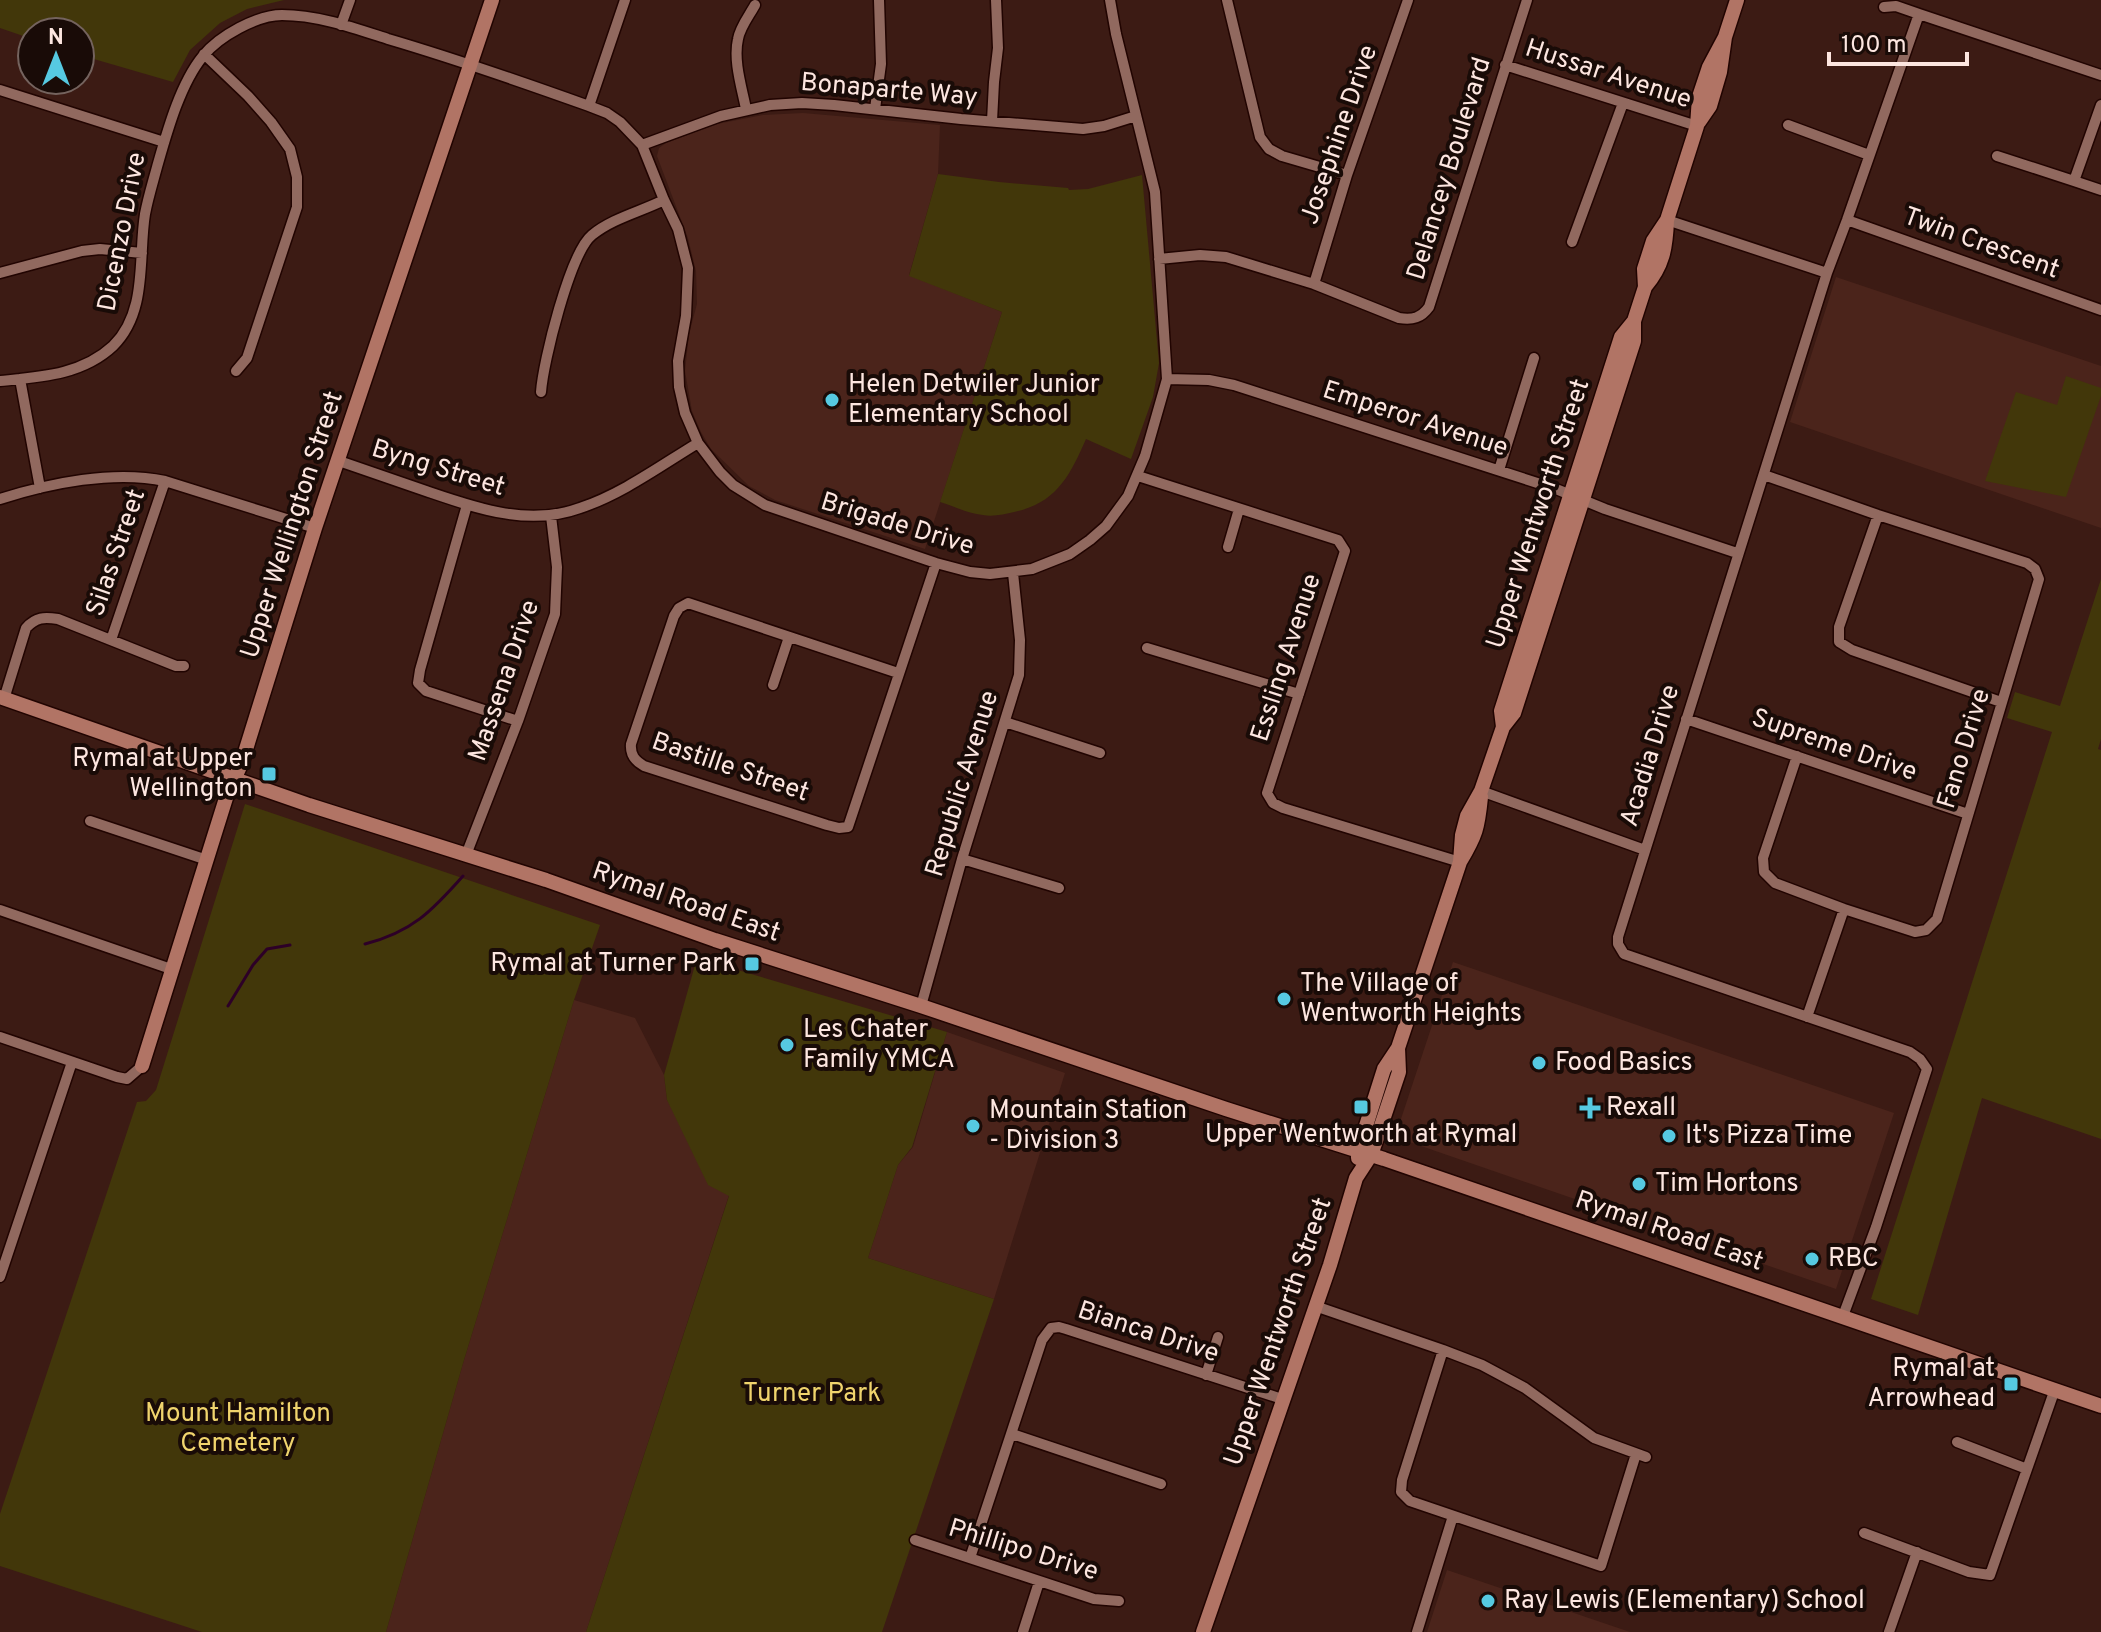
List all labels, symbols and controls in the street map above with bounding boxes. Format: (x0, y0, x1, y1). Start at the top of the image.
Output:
north arrow (16, 16, 96, 96)
scale bar (1829, 16, 1967, 66)
text: N (48, 25, 64, 52)
text: 100 m (1841, 31, 1907, 61)
street label: Hussar Avenue (1521, 33, 1695, 117)
street label: Josephine Drive (1294, 41, 1386, 229)
street label: Delancey Boulevard (1400, 54, 1500, 284)
street label: Bonaparte Way (799, 67, 979, 115)
street label: Dicenzo Drive (91, 150, 155, 314)
street label: Twin Crescent (1899, 201, 2063, 287)
place label: Helen Detwiler Junior Elementary School (848, 369, 1100, 432)
street label: Emperor Avenue (1318, 374, 1512, 466)
street label: Upper Wentworth Street (1480, 375, 1598, 653)
street label: Upper Wellington Street (234, 387, 352, 663)
marker: Helen Detwiler Junior Elementary School (823, 391, 841, 409)
street label: Byng Street (367, 433, 509, 505)
street label: Silas Street (80, 485, 154, 621)
street label: Brigade Drive (816, 486, 978, 564)
street label: Essling Avenue (1244, 570, 1330, 746)
street label: Massena Drive (462, 596, 548, 766)
street label: Acadia Drive (1614, 681, 1688, 831)
street label: Fano Drive (1931, 685, 1999, 813)
street label: Republic Avenue (919, 687, 1007, 881)
street label: Supreme Drive (1747, 702, 1921, 790)
street label: Bastille Street (647, 726, 813, 810)
place label: Rymal at Upper Wellington (72, 743, 253, 806)
marker: Rymal at Upper Wellington (260, 765, 278, 783)
street label: Rymal Road East (588, 855, 784, 951)
place label: Rymal at Turner Park (490, 948, 736, 981)
marker: Rymal at Turner Park (743, 955, 761, 973)
place label: The Village of Wentworth Heights (1300, 968, 1522, 1031)
marker: The Village of Wentworth Heights (1275, 990, 1293, 1008)
place label: Les Chater Family YMCA (803, 1014, 955, 1077)
marker: Les Chater Family YMCA (778, 1036, 796, 1054)
place label: Food Basics (1555, 1047, 1693, 1080)
marker: Food Basics (1530, 1054, 1548, 1072)
place label: Rexall (1606, 1092, 1676, 1125)
place label: Mountain Station - Division 3 (989, 1095, 1187, 1158)
marker: Upper Wentworth at Rymal (1352, 1098, 1370, 1116)
marker: Rexall (1581, 1099, 1599, 1117)
marker: Mountain Station - Division 3 (964, 1117, 982, 1135)
place label: Upper Wentworth at Rymal (1205, 1119, 1517, 1152)
place label: It's Pizza Time (1685, 1120, 1852, 1153)
marker: It's Pizza Time (1660, 1127, 1678, 1145)
place label: Tim Hortons (1655, 1168, 1799, 1201)
marker: Tim Hortons (1630, 1175, 1648, 1193)
street label: Rymal Road East (1571, 1184, 1767, 1280)
street label: Upper Wentworth Street (1218, 1194, 1340, 1470)
place label: RBC (1828, 1243, 1879, 1276)
marker: RBC (1803, 1250, 1821, 1268)
street label: Bianca Drive (1073, 1295, 1223, 1371)
place label: Rymal at Arrowhead (1867, 1353, 1995, 1416)
marker: Rymal at Arrowhead (2002, 1375, 2020, 1393)
park label: Turner Park (743, 1378, 881, 1411)
park label: Mount Hamilton Cemetery (145, 1398, 331, 1461)
street label: Phillipo Drive (944, 1513, 1102, 1589)
place label: Ray Lewis (Elementary) School (1504, 1585, 1865, 1618)
marker: Ray Lewis (Elementary) School (1479, 1592, 1497, 1610)

